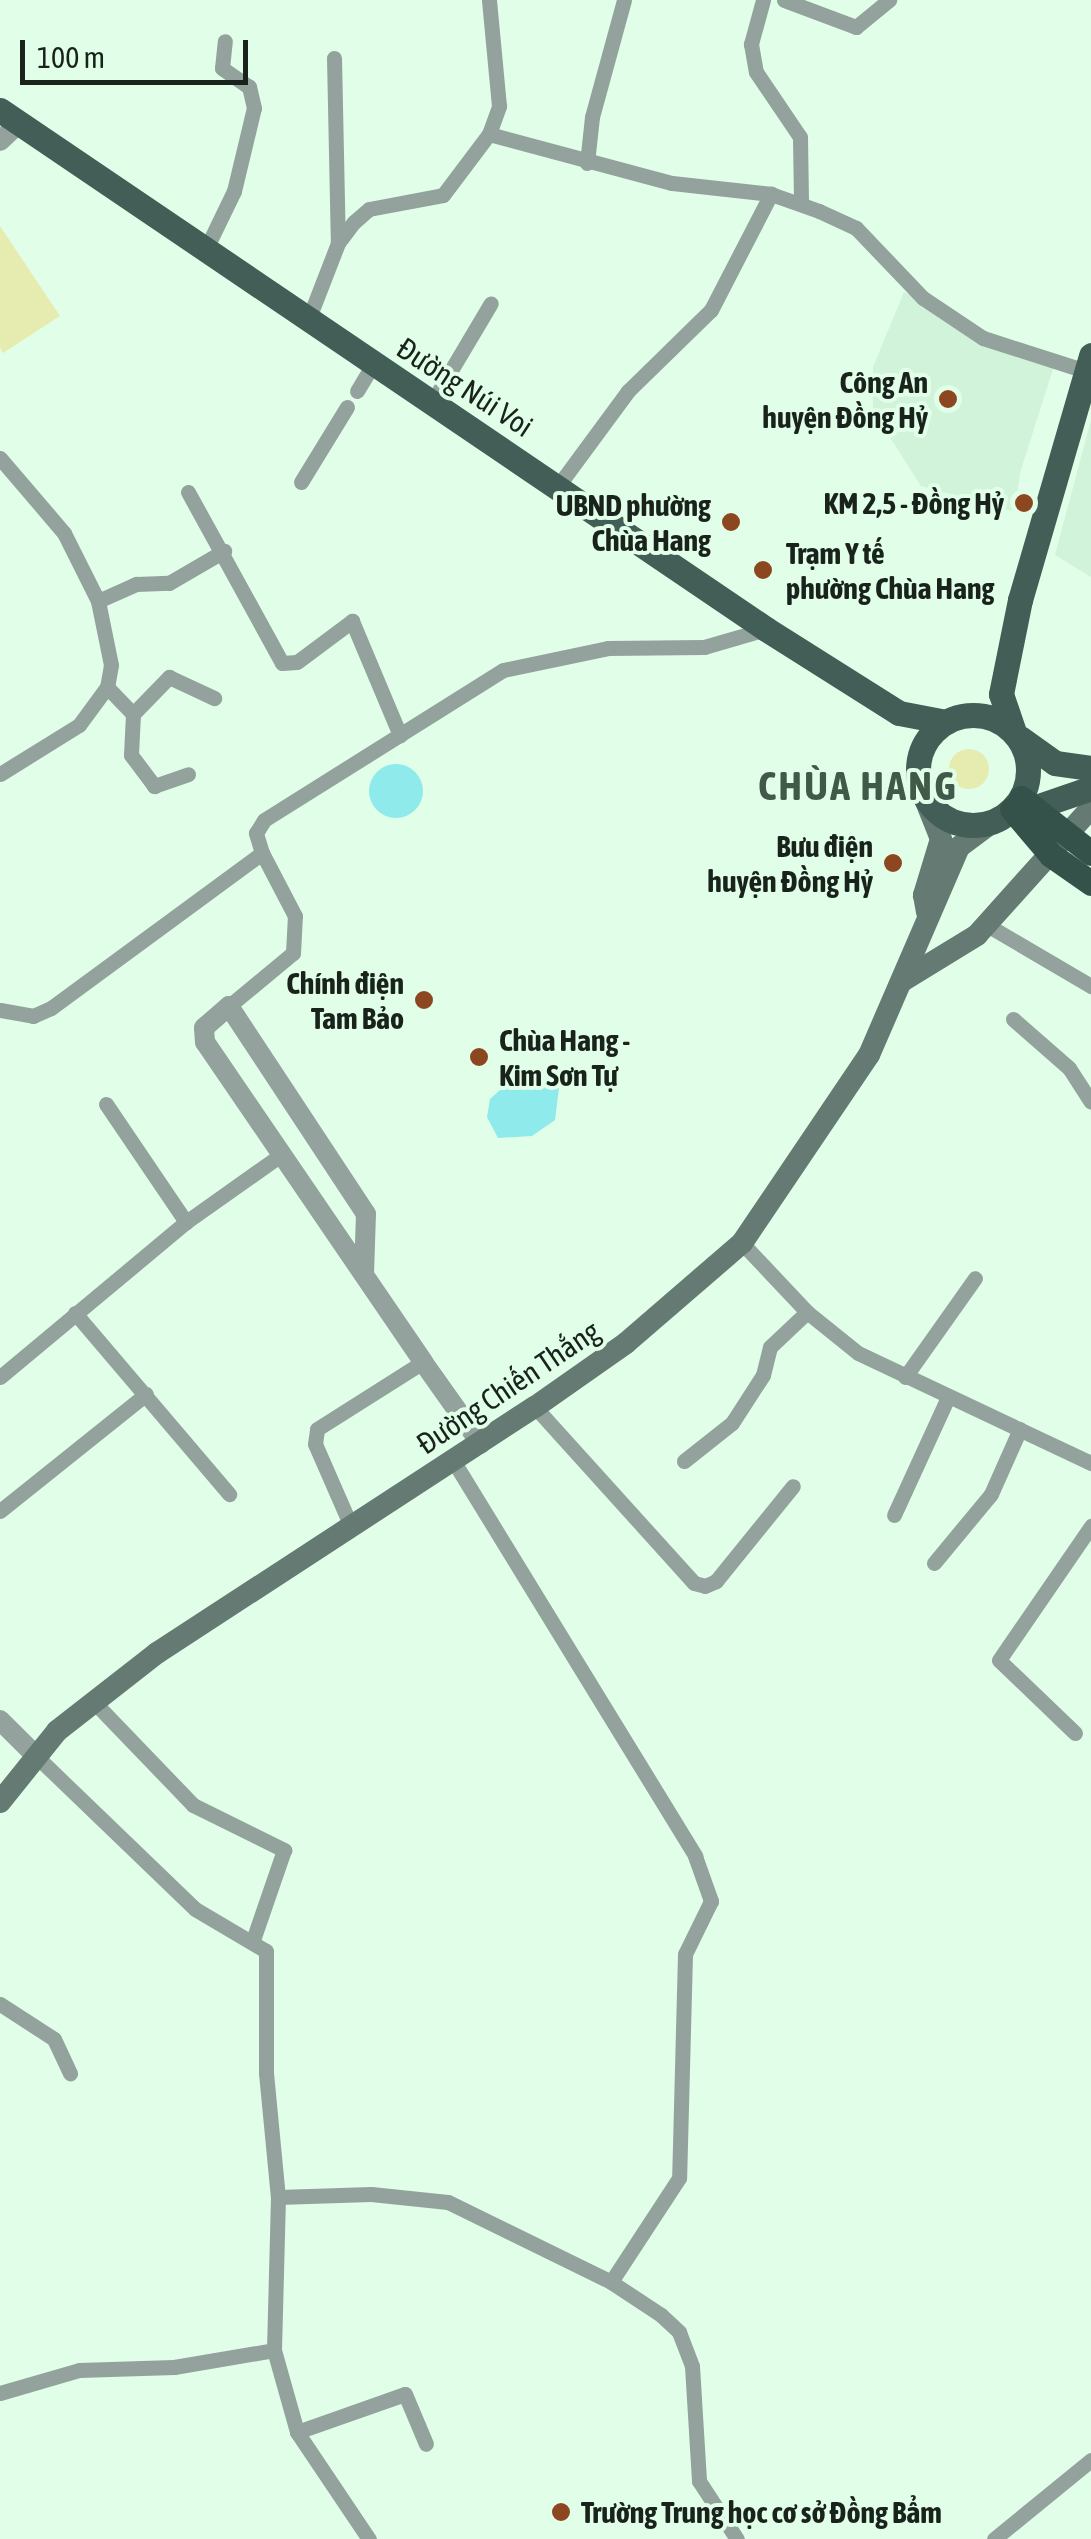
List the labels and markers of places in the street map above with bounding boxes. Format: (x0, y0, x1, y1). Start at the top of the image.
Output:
place label: Công An huyện Đồng Hỷ (762, 364, 928, 434)
marker: Công An huyện Đồng Hỷ (937, 388, 959, 410)
place label: KM 2,5 - Đồng Hỷ (824, 485, 1004, 521)
place label: UBND phường Chùa Hang (556, 487, 711, 558)
marker: KM 2,5 - Đồng Hỷ (1013, 492, 1035, 514)
marker: UBND phường Chùa Hang (720, 511, 742, 533)
place label: Trạm Y tế phường Chùa Hang (786, 535, 994, 606)
marker: Trạm Y tế phường Chùa Hang (750, 557, 776, 583)
place label: Bưu điện huyện Đồng Hỷ (707, 828, 873, 898)
marker: Bưu điện huyện Đồng Hỷ (882, 852, 904, 874)
place label: Chính điện Tam Bảo (286, 965, 404, 1036)
marker: Chính điện Tam Bảo (413, 989, 435, 1011)
place label: Chùa Hang - Kim Sơn Tự (499, 1022, 630, 1092)
marker: Chùa Hang - Kim Sơn Tự (468, 1046, 490, 1068)
place label: Trường Trung học cơ sở Đồng Bẩm (581, 2494, 942, 2530)
marker: Trường Trung học cơ sở Đồng Bẩm (550, 2501, 572, 2523)

